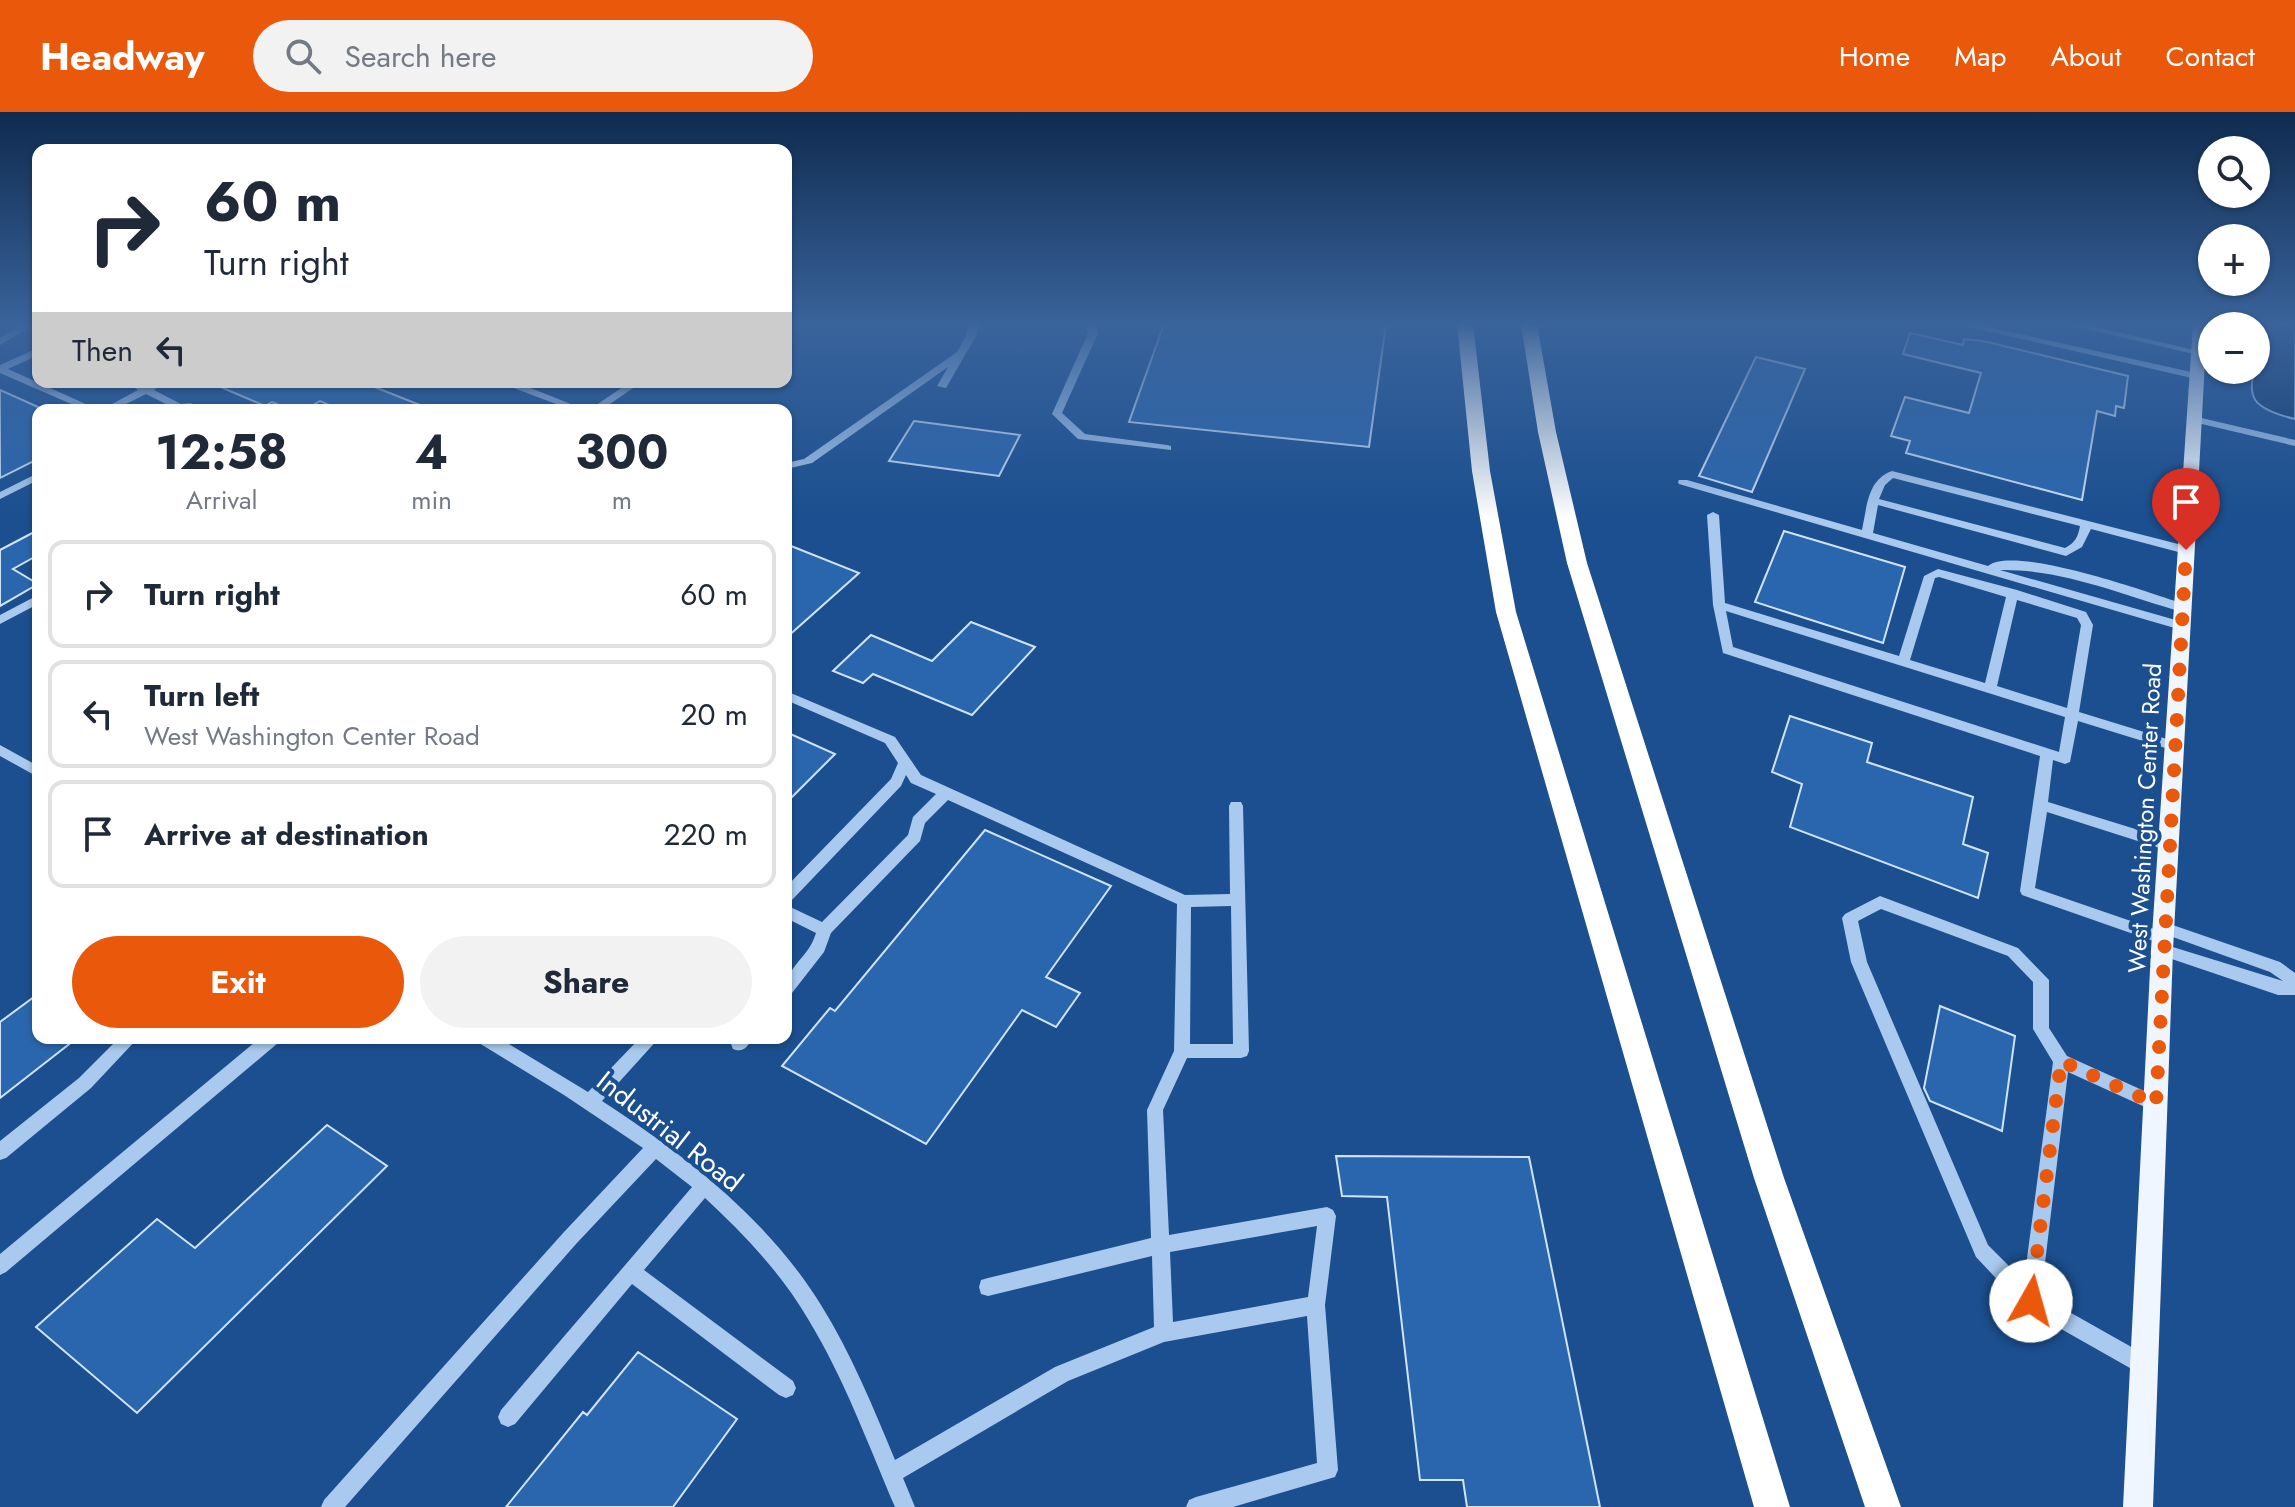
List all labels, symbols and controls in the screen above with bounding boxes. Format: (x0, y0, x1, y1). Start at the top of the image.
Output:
search box (253, 20, 813, 92)
text: Headway (40, 29, 205, 84)
icon: search (281, 34, 325, 78)
text: Search here (345, 35, 496, 78)
text: Home (1839, 36, 1910, 77)
text: Map (1954, 36, 2006, 77)
text: About (2050, 36, 2122, 77)
text: Contact (2166, 36, 2255, 77)
map controls (2198, 136, 2270, 384)
button: search (2198, 136, 2270, 208)
text: 60 m (204, 161, 341, 242)
icon: right (72, 176, 176, 280)
button: + (2198, 224, 2270, 296)
text: Turn right (204, 236, 349, 288)
button: − (2198, 312, 2270, 384)
icon: left (149, 328, 193, 372)
text: Then (72, 329, 133, 372)
text: 12:58 (155, 418, 288, 487)
text: 4 (415, 418, 448, 487)
text: 300 (575, 418, 669, 487)
pin (2152, 468, 2220, 550)
icon: arrive (2164, 480, 2208, 524)
text: Arrival (186, 481, 257, 519)
text: min (411, 481, 452, 519)
text: m (612, 481, 632, 519)
icon: right (76, 572, 120, 616)
text: Turn right (144, 573, 280, 616)
text: 60 m (680, 573, 748, 616)
street label: West Washington Center Road (2119, 662, 2170, 974)
text: Turn left (144, 674, 259, 717)
icon: left (76, 692, 120, 736)
text: 20 m (681, 693, 748, 736)
text: West Washington Center Road (144, 717, 480, 755)
icon: arrive (76, 812, 120, 856)
text: Arrive at destination (144, 813, 429, 856)
text: 220 m (663, 813, 748, 856)
button: Exit (72, 936, 404, 1028)
button: Share (420, 936, 752, 1028)
street label: Industrial Road (588, 1061, 752, 1202)
position arrow (1989, 1259, 2073, 1343)

